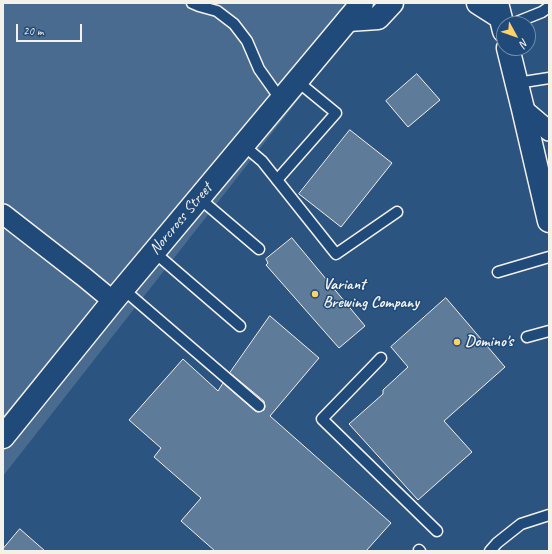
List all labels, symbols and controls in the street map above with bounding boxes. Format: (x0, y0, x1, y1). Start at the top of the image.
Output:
scale bar (18, 16, 84, 42)
north arrow (496, 16, 536, 56)
text: 20 m (23, 23, 43, 39)
text: N (517, 36, 532, 50)
street label: Norcross Street (145, 179, 217, 259)
place label: Variant Brewing Company (323, 275, 419, 313)
marker: Variant Brewing Company (310, 289, 320, 299)
place label: Domino's (465, 332, 513, 352)
marker: Domino's (452, 337, 462, 347)

